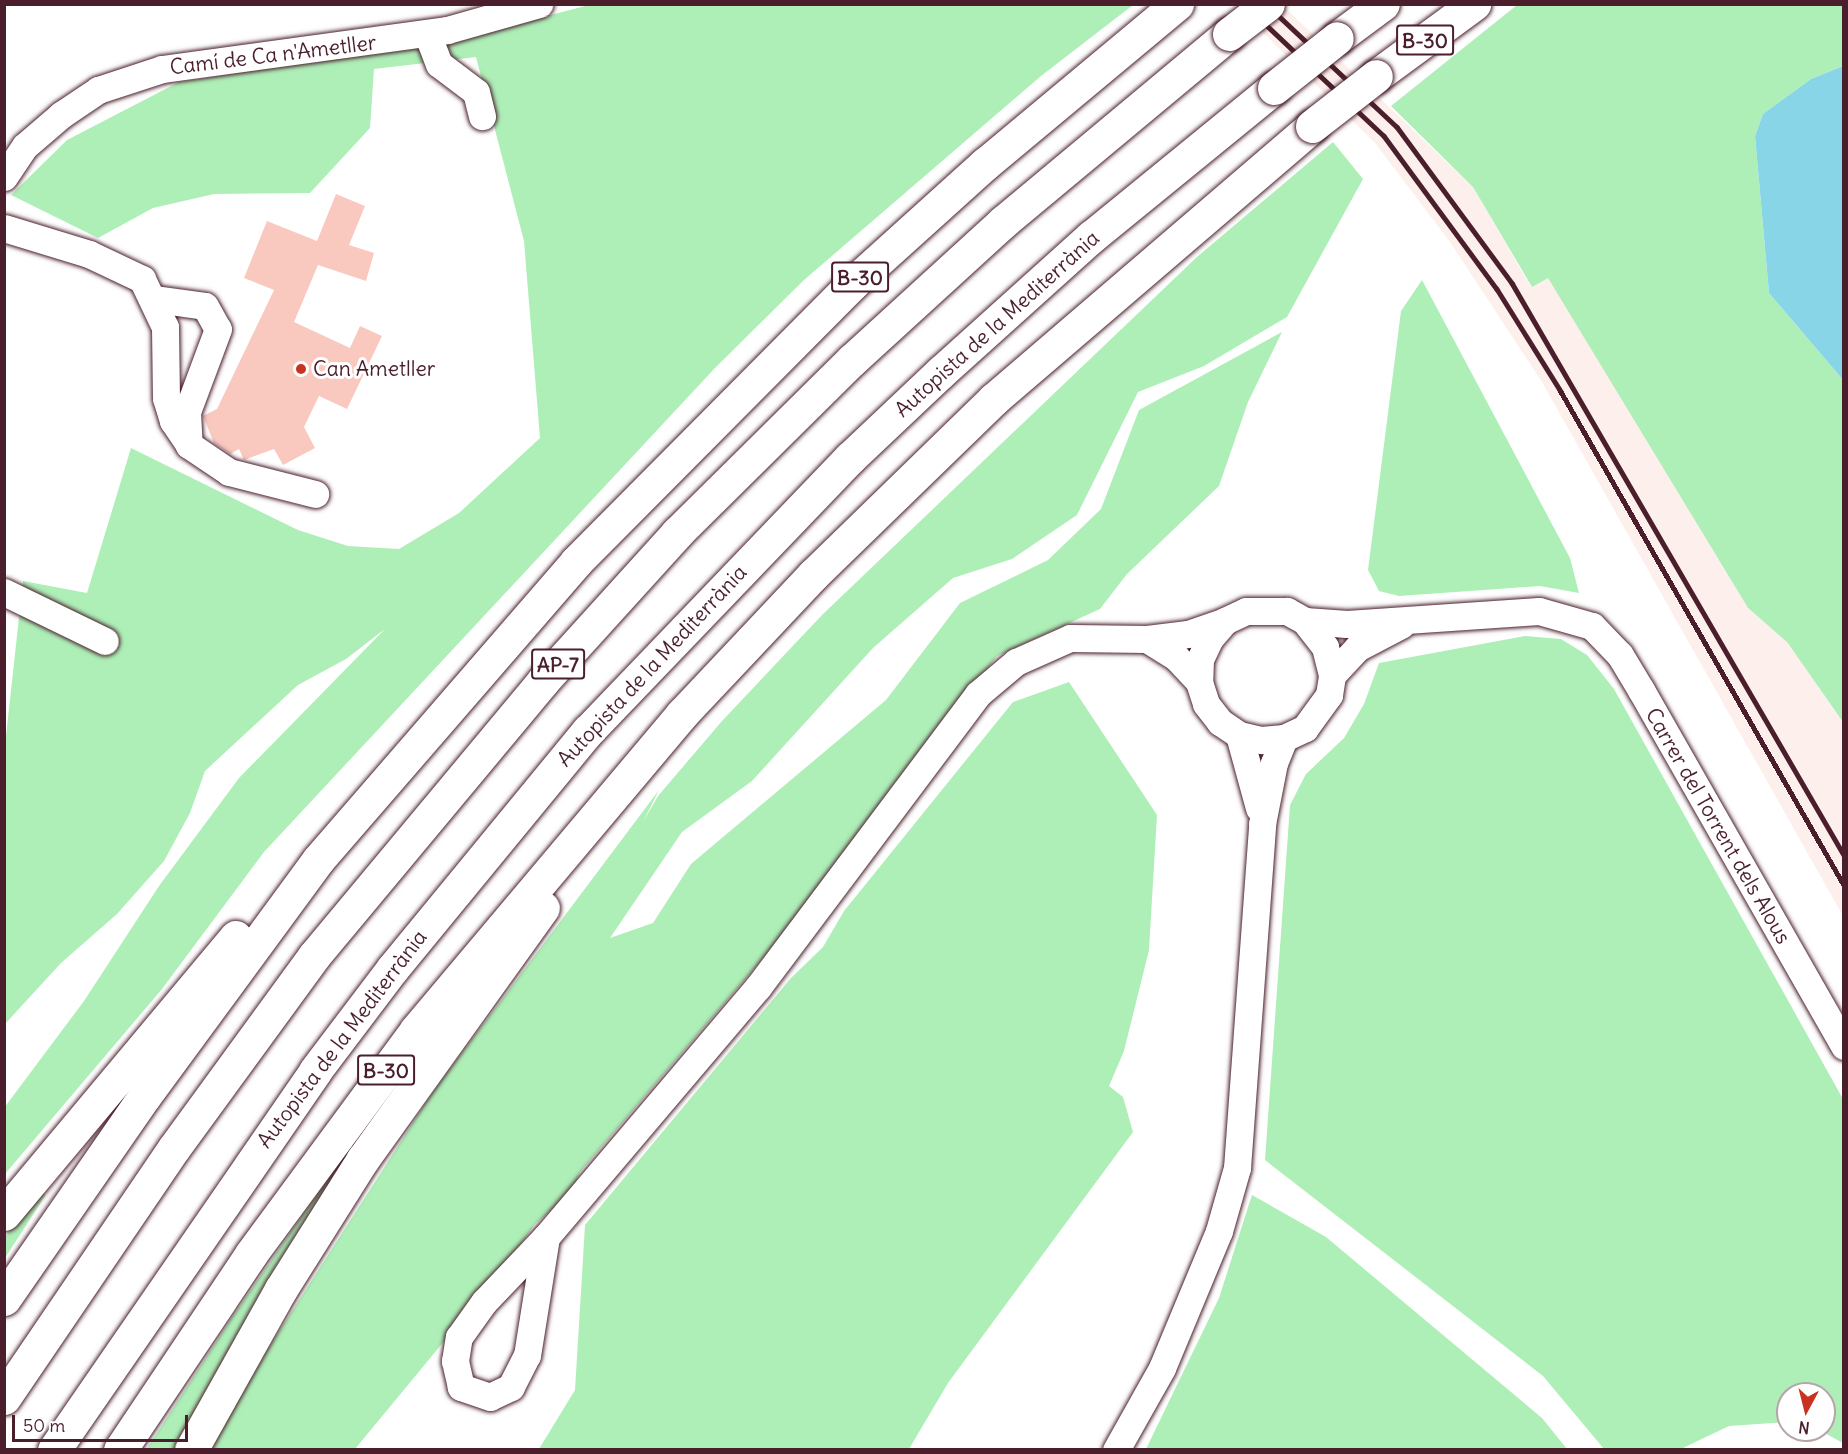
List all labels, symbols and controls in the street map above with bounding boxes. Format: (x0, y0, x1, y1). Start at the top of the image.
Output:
road number: B-30 (1395, 23, 1455, 57)
street label: Camí de Ca n'Ametller (168, 30, 378, 80)
street label: Autopista de la Mediterrània (890, 226, 1104, 422)
road number: B-30 (830, 260, 890, 294)
place label: Can Ametller (313, 356, 435, 382)
marker: Can Ametller (294, 362, 308, 376)
street label: Autopista de la Mediterrània (552, 560, 752, 772)
road number: AP-7 (531, 647, 585, 681)
street label: Carrer del Torrent dels Alous (1640, 704, 1796, 948)
street label: Autopista de la Mediterrània (252, 925, 432, 1153)
road number: B-30 (356, 1053, 416, 1087)
north arrow (1776, 1382, 1836, 1442)
scale bar (15, 1403, 190, 1441)
text: 50 m (23, 1414, 65, 1437)
text: N (1797, 1417, 1811, 1438)

